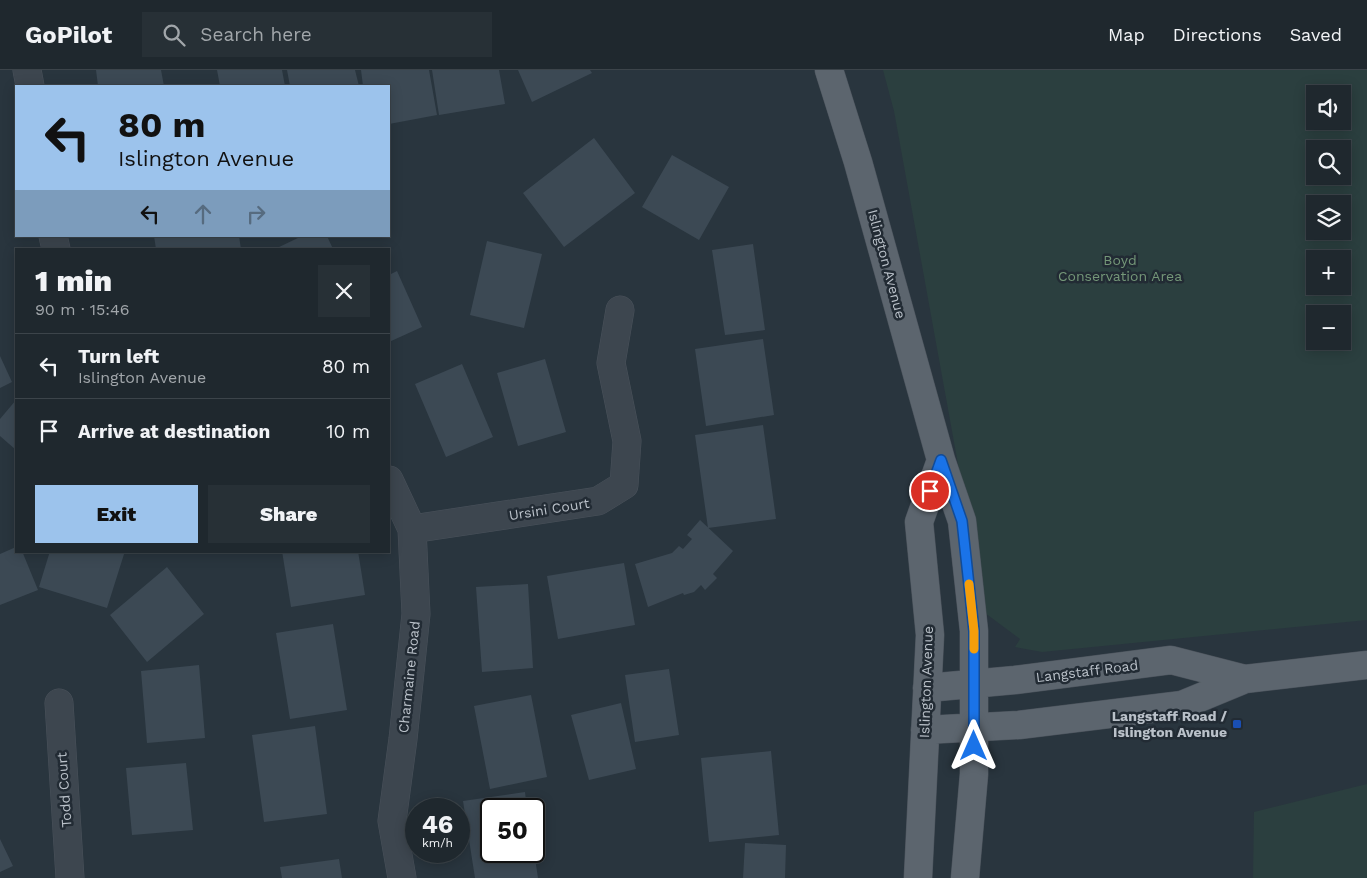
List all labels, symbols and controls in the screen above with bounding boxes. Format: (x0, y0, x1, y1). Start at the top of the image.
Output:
search box (142, 12, 492, 57)
text: GoPilot (25, 21, 112, 49)
icon: search (160, 21, 188, 49)
text: Search here (200, 23, 312, 46)
text: Map (1108, 24, 1145, 45)
text: Directions (1173, 24, 1262, 45)
text: Saved (1290, 24, 1342, 45)
map controls (1306, 85, 1351, 350)
button: sound (1306, 85, 1351, 130)
text: 80 m (118, 104, 205, 146)
icon: left (35, 105, 100, 170)
button: search (1306, 140, 1351, 185)
text: Islington Avenue (118, 146, 294, 171)
button: layers (1306, 195, 1351, 240)
icon: left (136, 200, 164, 228)
icon: ahead (189, 200, 217, 228)
icon: right (242, 200, 270, 228)
street label: Islington Avenue (865, 208, 909, 320)
button: + (1306, 250, 1351, 295)
park label: Boyd Conservation Area (1058, 252, 1182, 284)
text: 1 min (35, 263, 112, 298)
button: close (318, 265, 370, 317)
text: 90 m · 15:46 (35, 300, 130, 319)
button: − (1306, 305, 1351, 350)
text: Turn left (78, 345, 159, 368)
icon: left (35, 352, 63, 380)
text: 80 m (322, 355, 370, 378)
text: Islington Avenue (78, 368, 206, 387)
icon: arrive (35, 417, 63, 445)
text: Arrive at destination (78, 420, 270, 443)
text: 10 m (326, 420, 370, 443)
pin (909, 470, 951, 512)
icon: arrive (916, 477, 944, 505)
button: Exit (35, 485, 198, 543)
button: Share (208, 485, 370, 543)
street label: Ursini Court (508, 495, 591, 523)
street label: Charmaine Road (395, 620, 423, 734)
street label: Islington Avenue (916, 626, 936, 738)
street label: Langstaff Road (1035, 657, 1139, 685)
place label: Langstaff Road / Islington Avenue (1112, 708, 1227, 740)
marker: Langstaff Road / Islington Avenue (1231, 718, 1243, 730)
position arrow (947, 719, 999, 771)
street label: Todd Court (53, 752, 75, 828)
speed limit sign: 50 (480, 798, 545, 863)
text: 46 (422, 810, 453, 839)
text: km/h (422, 836, 453, 850)

